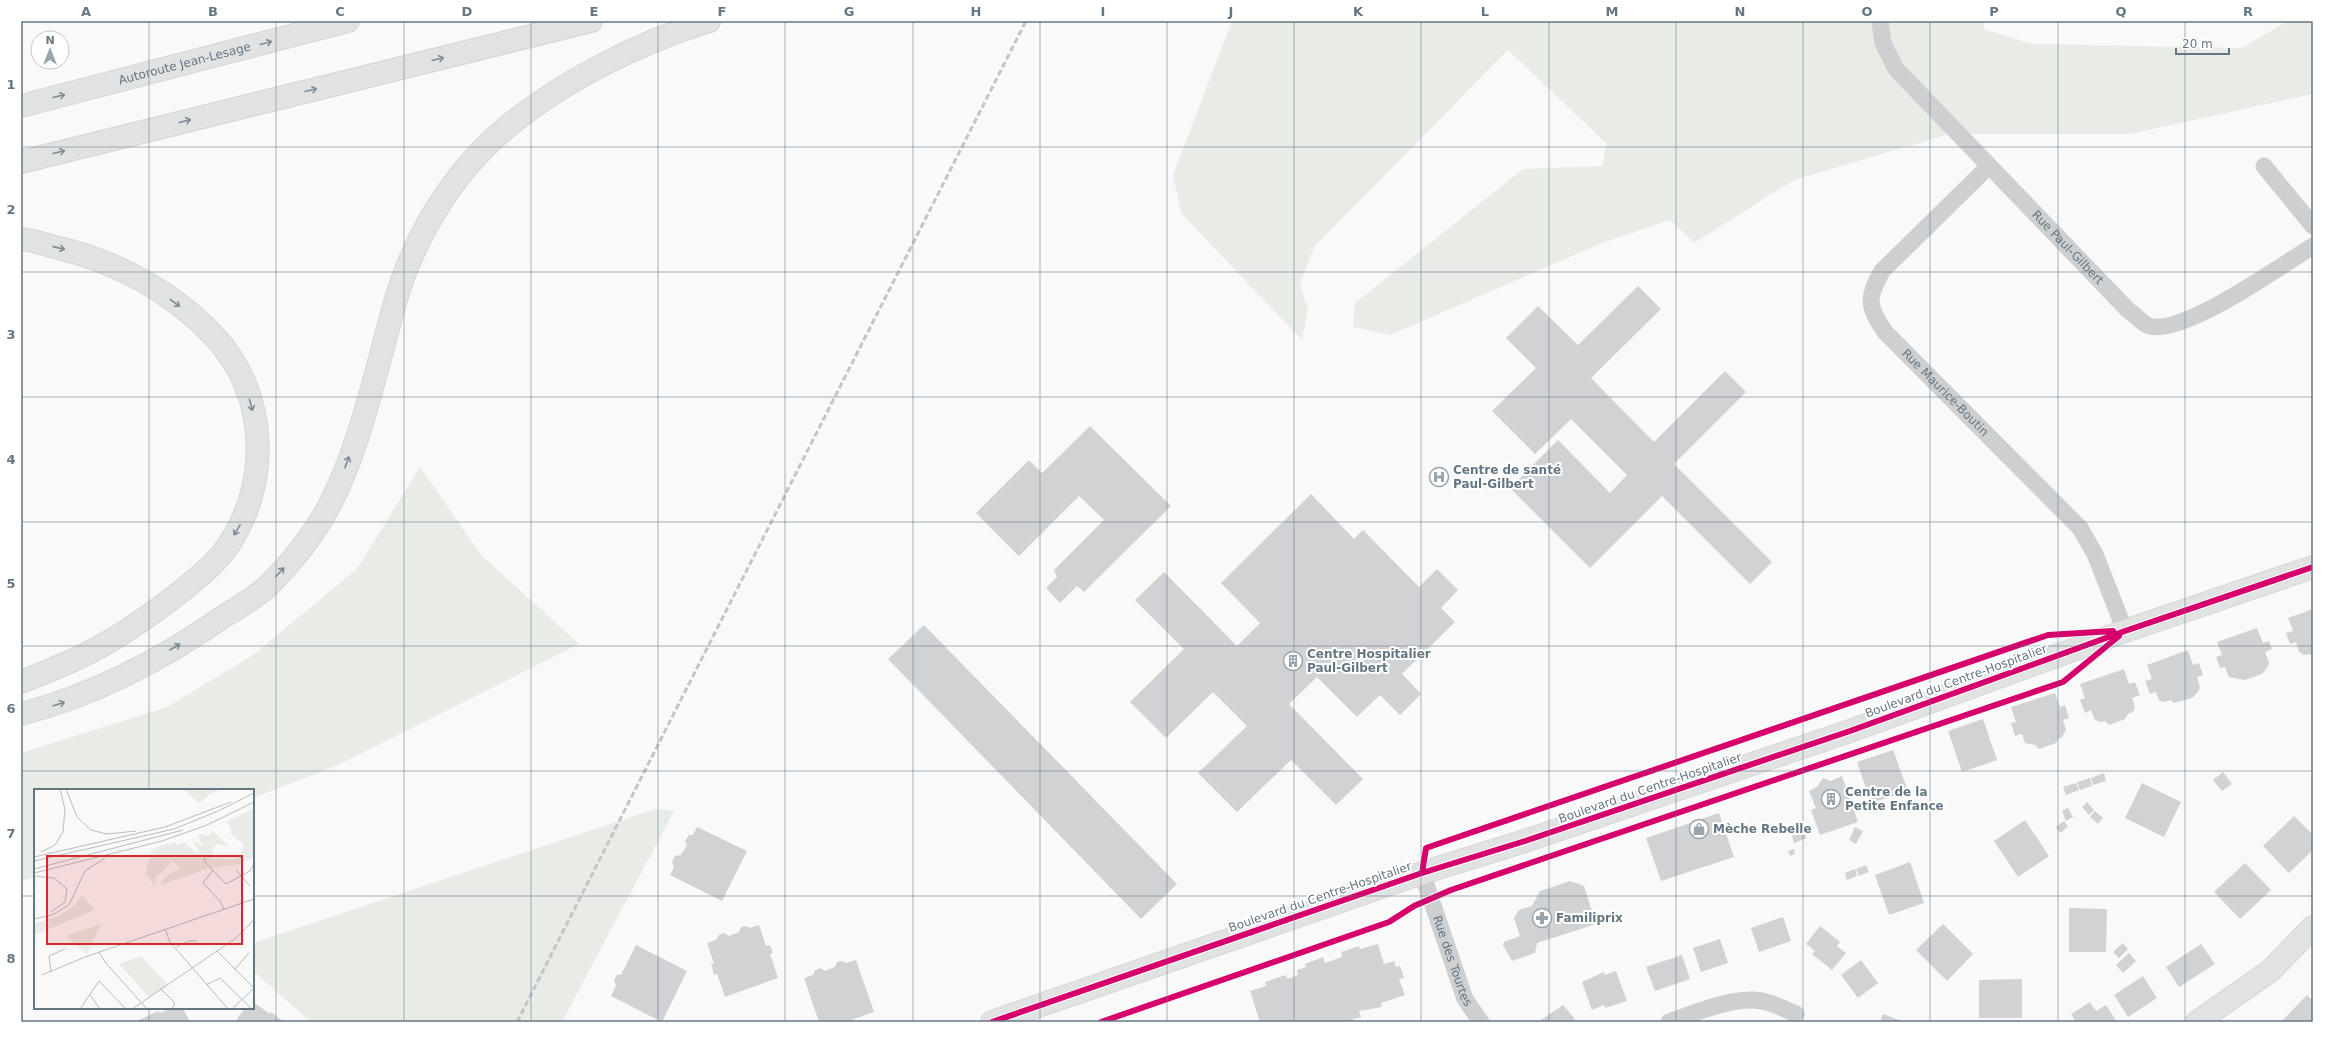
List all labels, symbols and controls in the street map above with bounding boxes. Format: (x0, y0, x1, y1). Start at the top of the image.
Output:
text: A (81, 4, 91, 19)
text: B (208, 4, 218, 19)
text: C (335, 4, 345, 19)
text: D (462, 4, 473, 19)
text: E (590, 4, 598, 19)
text: F (718, 4, 726, 19)
text: G (844, 4, 854, 19)
text: H (971, 4, 981, 19)
text: I (1101, 4, 1105, 19)
text: J (1228, 4, 1233, 19)
text: K (1353, 4, 1364, 19)
text: L (1481, 4, 1489, 19)
text: M (1606, 4, 1618, 19)
text: N (1735, 4, 1745, 19)
text: O (1861, 4, 1873, 19)
text: P (1989, 4, 1999, 19)
text: Q (2115, 4, 2127, 19)
text: R (2243, 4, 2253, 19)
north arrow (30, 30, 70, 70)
scale bar (2176, 30, 2229, 56)
text: N (45, 34, 55, 47)
text: 20 m (2182, 37, 2213, 51)
one-way arrow (259, 38, 272, 46)
street label: Autoroute Jean-Lesage (117, 40, 252, 87)
one-way arrow (431, 55, 444, 62)
text: 1 (6, 77, 16, 92)
one-way arrow (305, 86, 318, 93)
one-way arrow (52, 92, 65, 100)
one-way arrow (178, 117, 191, 125)
one-way arrow (52, 148, 65, 156)
text: 2 (6, 202, 16, 217)
street label: Rue Paul-Gilbert (2029, 208, 2107, 288)
one-way arrow (52, 244, 65, 252)
one-way arrow (170, 299, 181, 307)
text: 3 (6, 327, 16, 342)
street label: Rue Maurice-Boutin (1899, 346, 1991, 439)
one-way arrow (248, 398, 256, 411)
text: 4 (6, 452, 16, 467)
one-way arrow (344, 456, 352, 468)
place label: Centre de santé Paul-Gilbert (1453, 463, 1561, 491)
hospital icon: Centre de santé Paul-Gilbert (1428, 466, 1450, 488)
one-way arrow (232, 524, 240, 536)
one-way arrow (276, 567, 285, 577)
text: 5 (6, 576, 16, 591)
street label: Boulevard du Centre-Hospitalier (1863, 641, 2049, 721)
one-way arrow (169, 643, 181, 651)
place label: Centre Hospitalier Paul-Gilbert (1307, 647, 1431, 675)
building icon: Centre Hospitalier Paul-Gilbert (1282, 650, 1304, 672)
one-way arrow (52, 700, 65, 707)
text: 6 (6, 701, 16, 716)
street label: Boulevard du Centre-Hospitalier (1557, 750, 1743, 826)
place label: Centre de la Petite Enfance (1845, 785, 1944, 813)
building icon: Centre de la Petite Enfance (1820, 788, 1842, 810)
inset map (34, 789, 254, 1009)
shop icon: Mèche Rebelle (1688, 818, 1710, 840)
place label: Mèche Rebelle (1713, 822, 1812, 836)
text: 7 (6, 826, 16, 841)
street label: Boulevard du Centre-Hospitalier (1227, 859, 1413, 935)
pharmacy icon: Familiprix (1531, 907, 1553, 929)
place label: Familiprix (1556, 911, 1623, 925)
street label: Rue des Tourtes (1430, 914, 1475, 1009)
text: 8 (6, 951, 16, 966)

